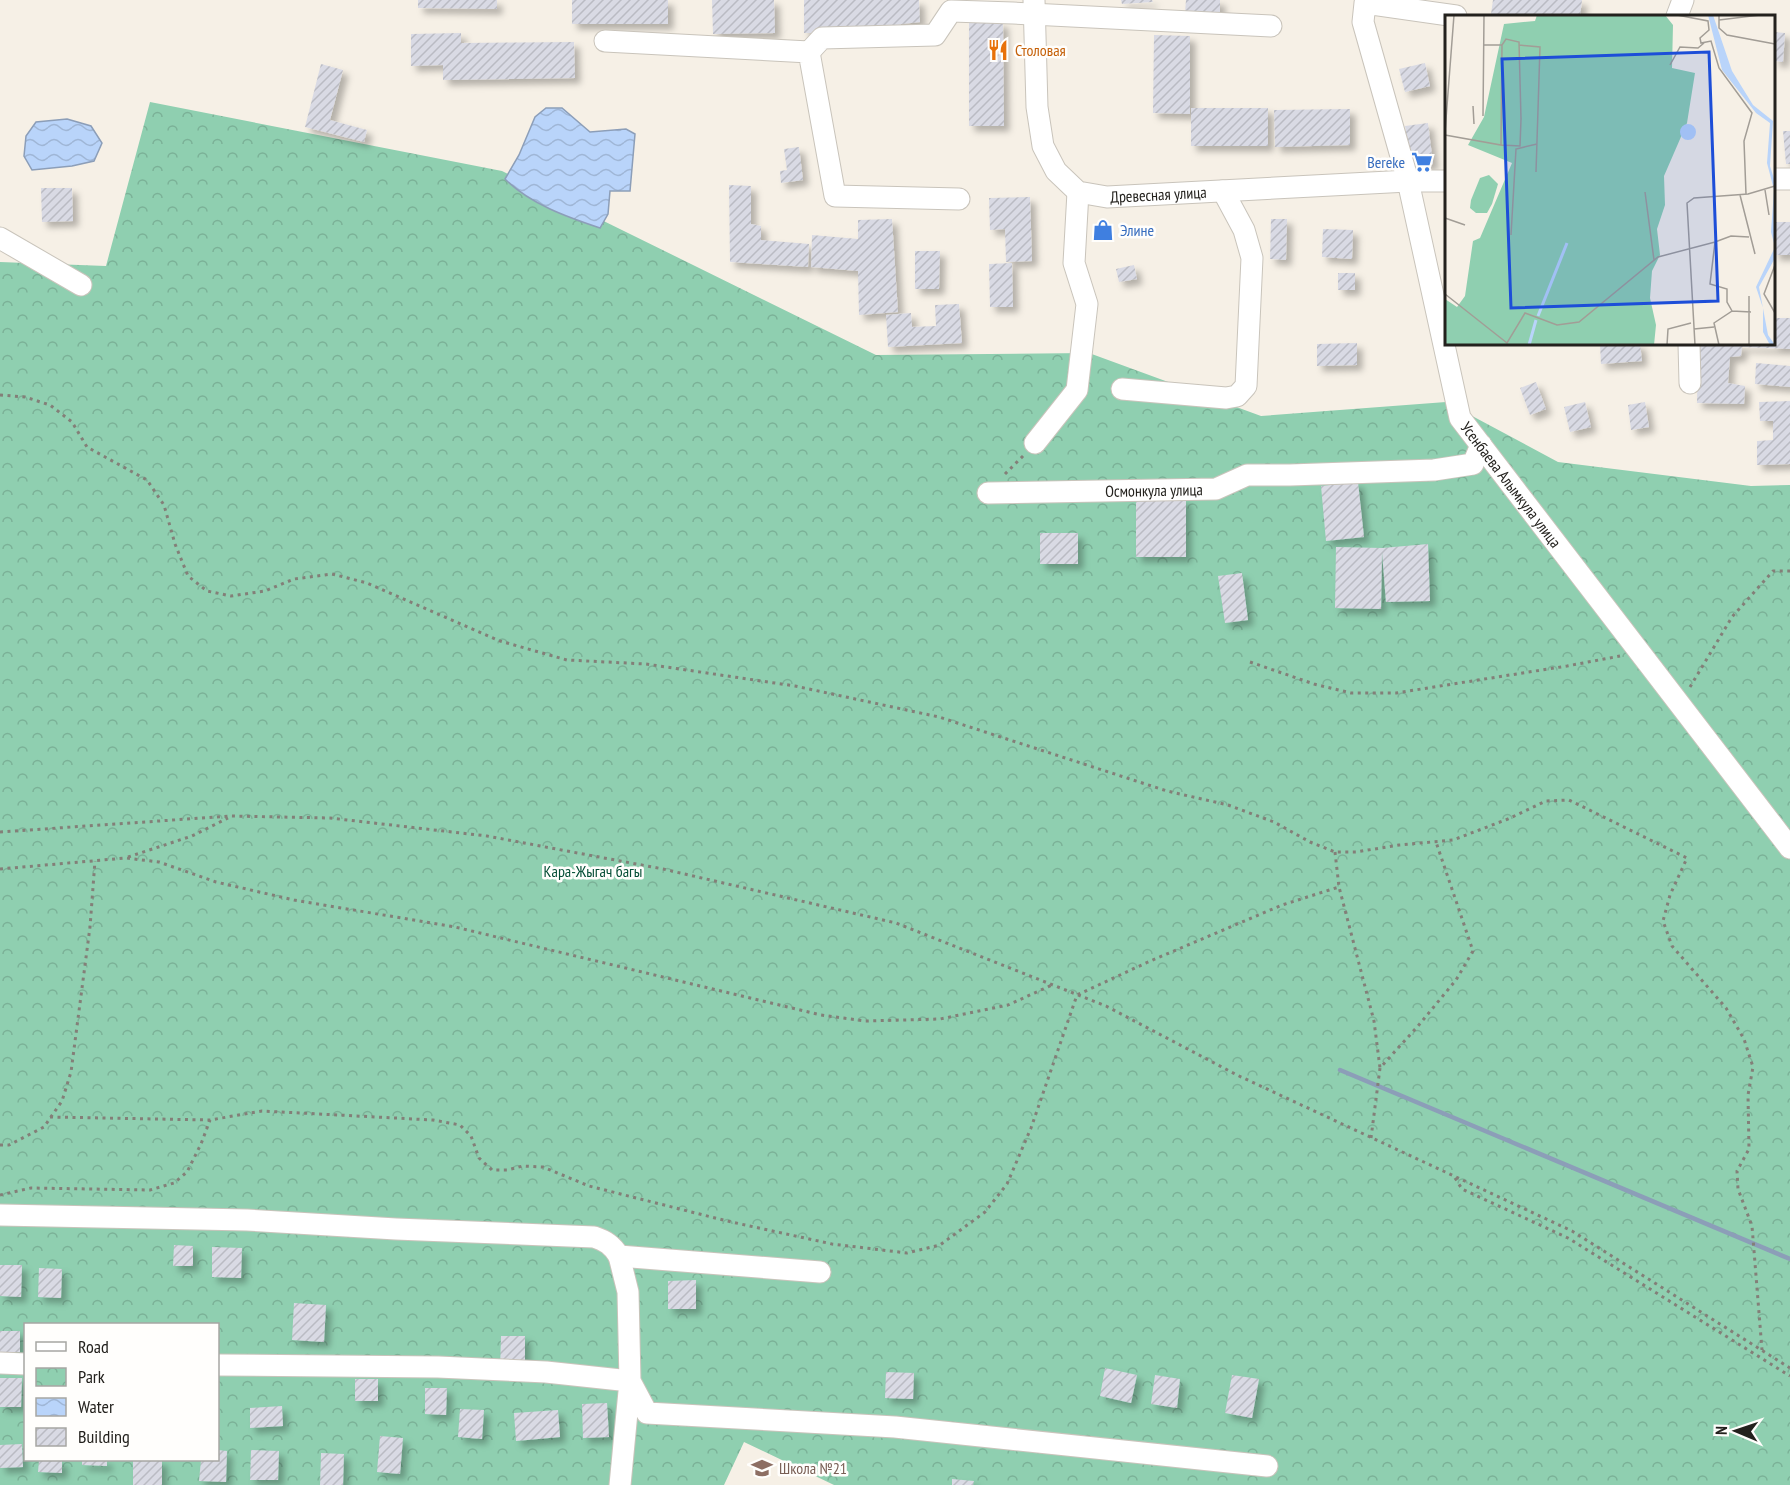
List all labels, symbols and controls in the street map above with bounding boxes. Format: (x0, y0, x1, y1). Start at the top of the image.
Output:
inset map (1445, 15, 1775, 345)
restaurant icon: Столовая (986, 38, 1010, 62)
place label: Столовая (1015, 40, 1066, 60)
supermarket icon: Bereke (1410, 150, 1434, 174)
place label: Bereke (1367, 152, 1405, 172)
street label: Древесная улица (1110, 182, 1207, 207)
shop icon: Элине (1091, 218, 1115, 242)
place label: Элине (1120, 220, 1154, 240)
street label: Усенбаева Алымкула улица (1457, 418, 1566, 552)
street label: Осмонкула улица (1105, 479, 1203, 501)
park label: Кара-Жыгач багы (544, 861, 642, 881)
legend (24, 1323, 219, 1461)
text: Road (78, 1335, 109, 1358)
text: Park (78, 1365, 105, 1388)
text: Water (78, 1395, 114, 1418)
north arrow (1706, 1401, 1766, 1461)
text: Building (78, 1425, 130, 1448)
text: N (1711, 1426, 1731, 1435)
school or university icon: Школа №21 (750, 1456, 774, 1480)
place label: Школа №21 (779, 1458, 847, 1478)

